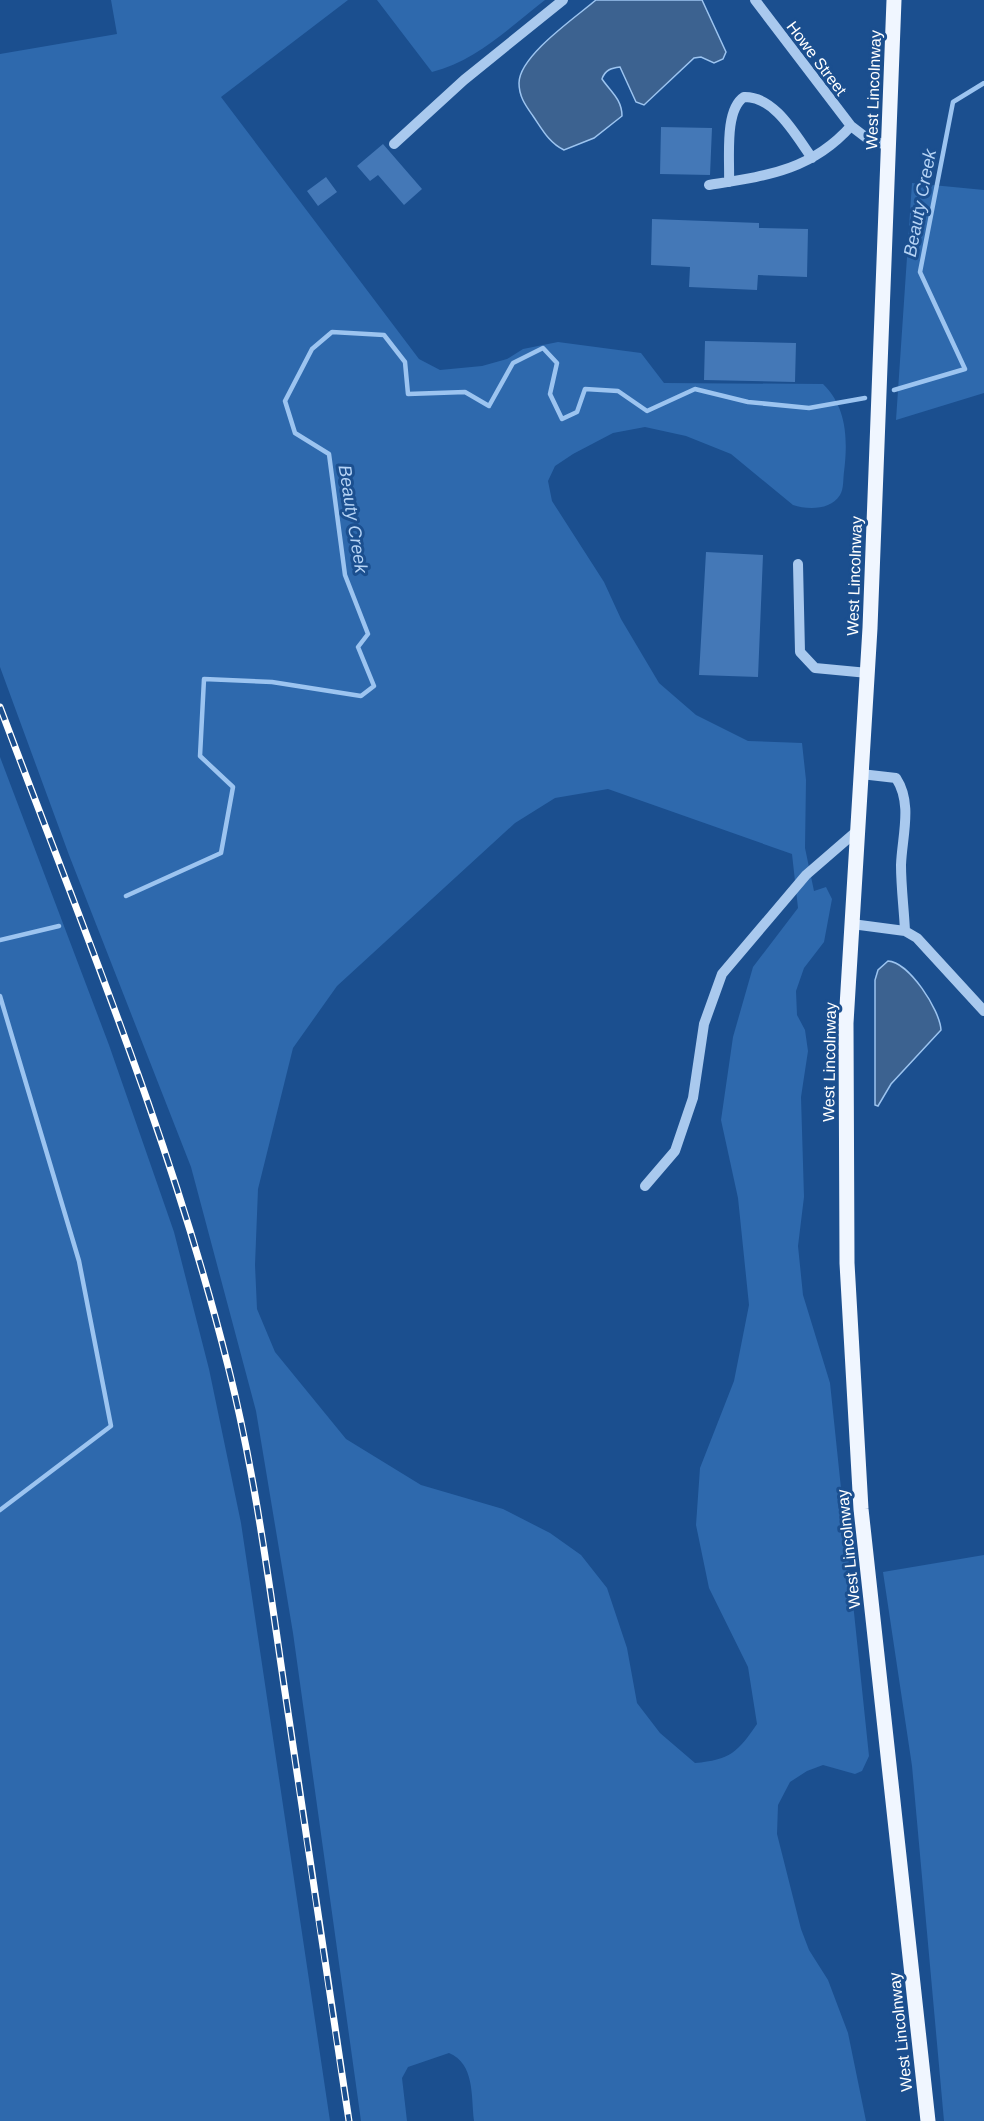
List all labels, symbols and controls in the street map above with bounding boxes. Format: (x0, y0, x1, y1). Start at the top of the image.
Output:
street label: Howe Street (783, 18, 850, 99)
street label: West Lincolnway (863, 30, 884, 150)
water label: Beauty Creek (900, 147, 940, 258)
water label: Beauty Creek (335, 464, 372, 575)
street label: West Lincolnway (844, 516, 865, 636)
street label: West Lincolnway (820, 1002, 839, 1122)
street label: West Lincolnway (834, 1489, 863, 1609)
street label: West Lincolnway (886, 1972, 915, 2092)

